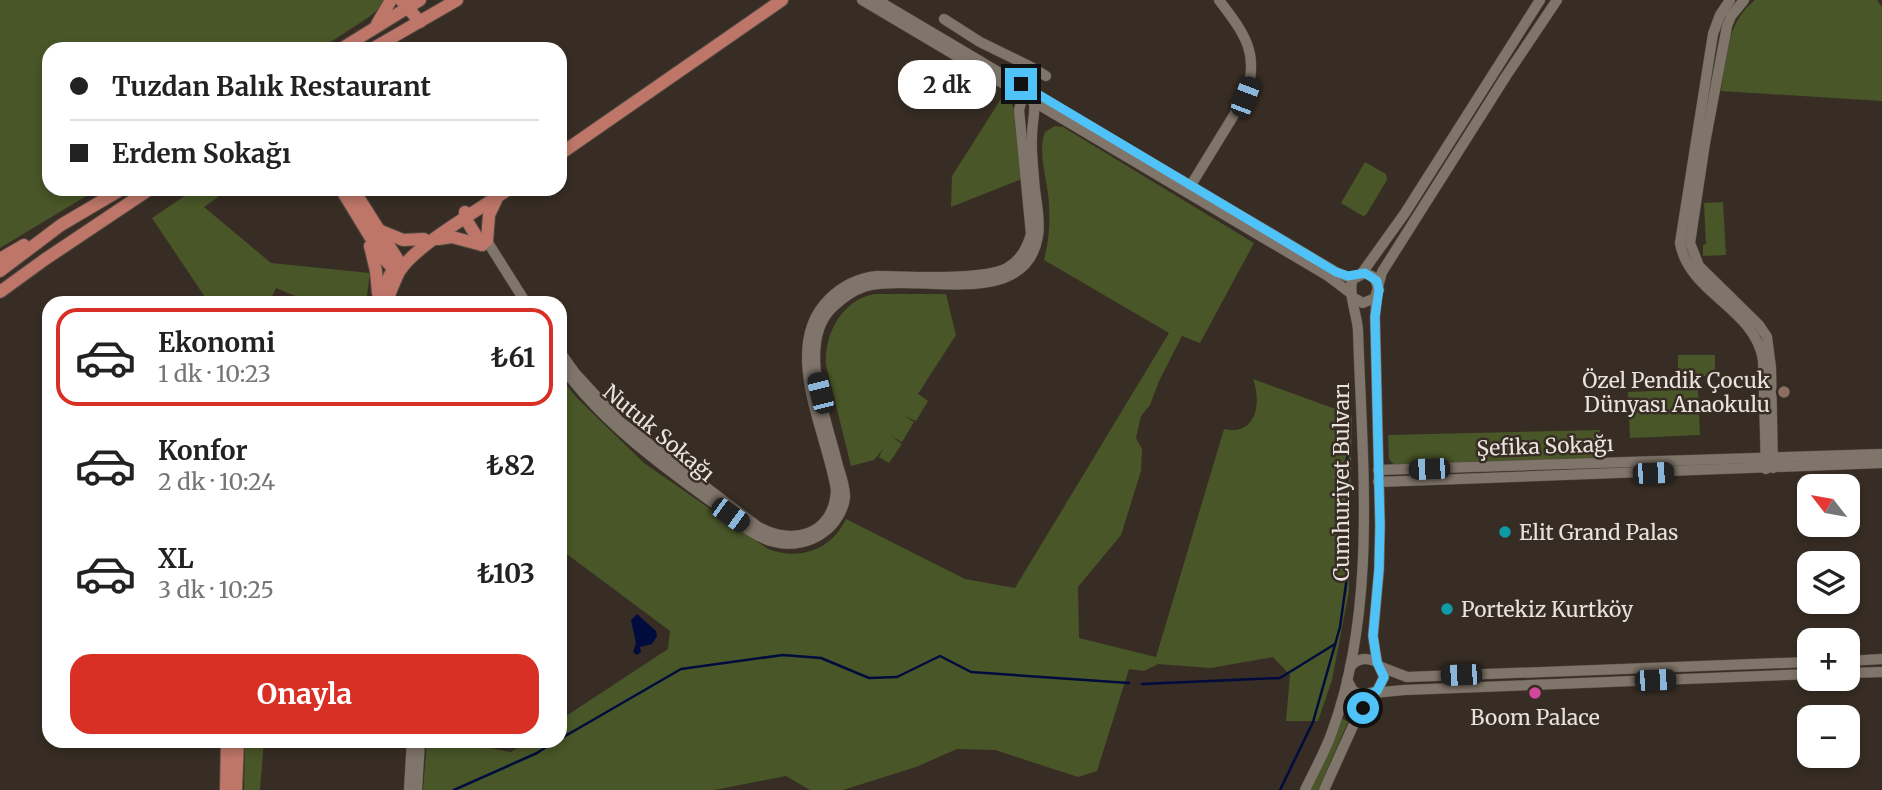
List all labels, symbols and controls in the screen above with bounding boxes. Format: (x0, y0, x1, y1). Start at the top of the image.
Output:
callout: 2 dk (898, 60, 996, 108)
route end (1005, 68, 1037, 100)
text: Tuzdan Balık Restaurant (112, 70, 431, 103)
text: 2 dk (923, 70, 971, 99)
car (1228, 74, 1263, 120)
text: Erdem Sokağı (112, 137, 291, 170)
icon: car (74, 326, 137, 389)
text: Ekonomi (158, 326, 275, 359)
text: ₺61 (490, 341, 535, 374)
text: 1 dk · 10:23 (158, 359, 271, 388)
place label: Özel Pendik Çocuk Dünyası Anaokulu (1582, 367, 1771, 418)
car (805, 370, 836, 416)
street label: Nutuk Sokağı (598, 379, 720, 488)
street label: Cumhuriyet Bulvarı (1328, 383, 1355, 581)
marker: Özel Pendik Çocuk Dünyası Anaokulu (1776, 384, 1792, 400)
street label: Şefika Sokağı (1476, 430, 1614, 462)
icon: car (74, 434, 137, 497)
text: Konfor (158, 434, 248, 467)
text: ₺82 (486, 449, 535, 482)
car (1408, 458, 1451, 480)
car (1632, 462, 1675, 484)
text: 2 dk · 10:24 (158, 467, 275, 496)
north arrow (1797, 474, 1860, 537)
map controls (1797, 474, 1860, 768)
car (707, 494, 754, 536)
place label: Elit Grand Palas (1519, 519, 1678, 546)
marker: Elit Grand Palas (1497, 524, 1513, 540)
icon: car (74, 542, 137, 605)
text: XL (158, 542, 194, 575)
button: layers (1797, 551, 1860, 614)
text: ₺103 (477, 557, 535, 590)
text: 3 dk · 10:25 (158, 575, 274, 604)
place label: Portekiz Kurtköy (1461, 596, 1634, 623)
marker: Portekiz Kurtköy (1439, 601, 1455, 617)
button: + (1797, 628, 1860, 691)
button: Onayla (70, 654, 539, 734)
car (1440, 664, 1483, 686)
car (1634, 669, 1677, 691)
marker: Boom Palace (1527, 685, 1543, 701)
route start (1347, 692, 1379, 724)
place label: Boom Palace (1470, 704, 1600, 731)
button: − (1797, 705, 1860, 768)

